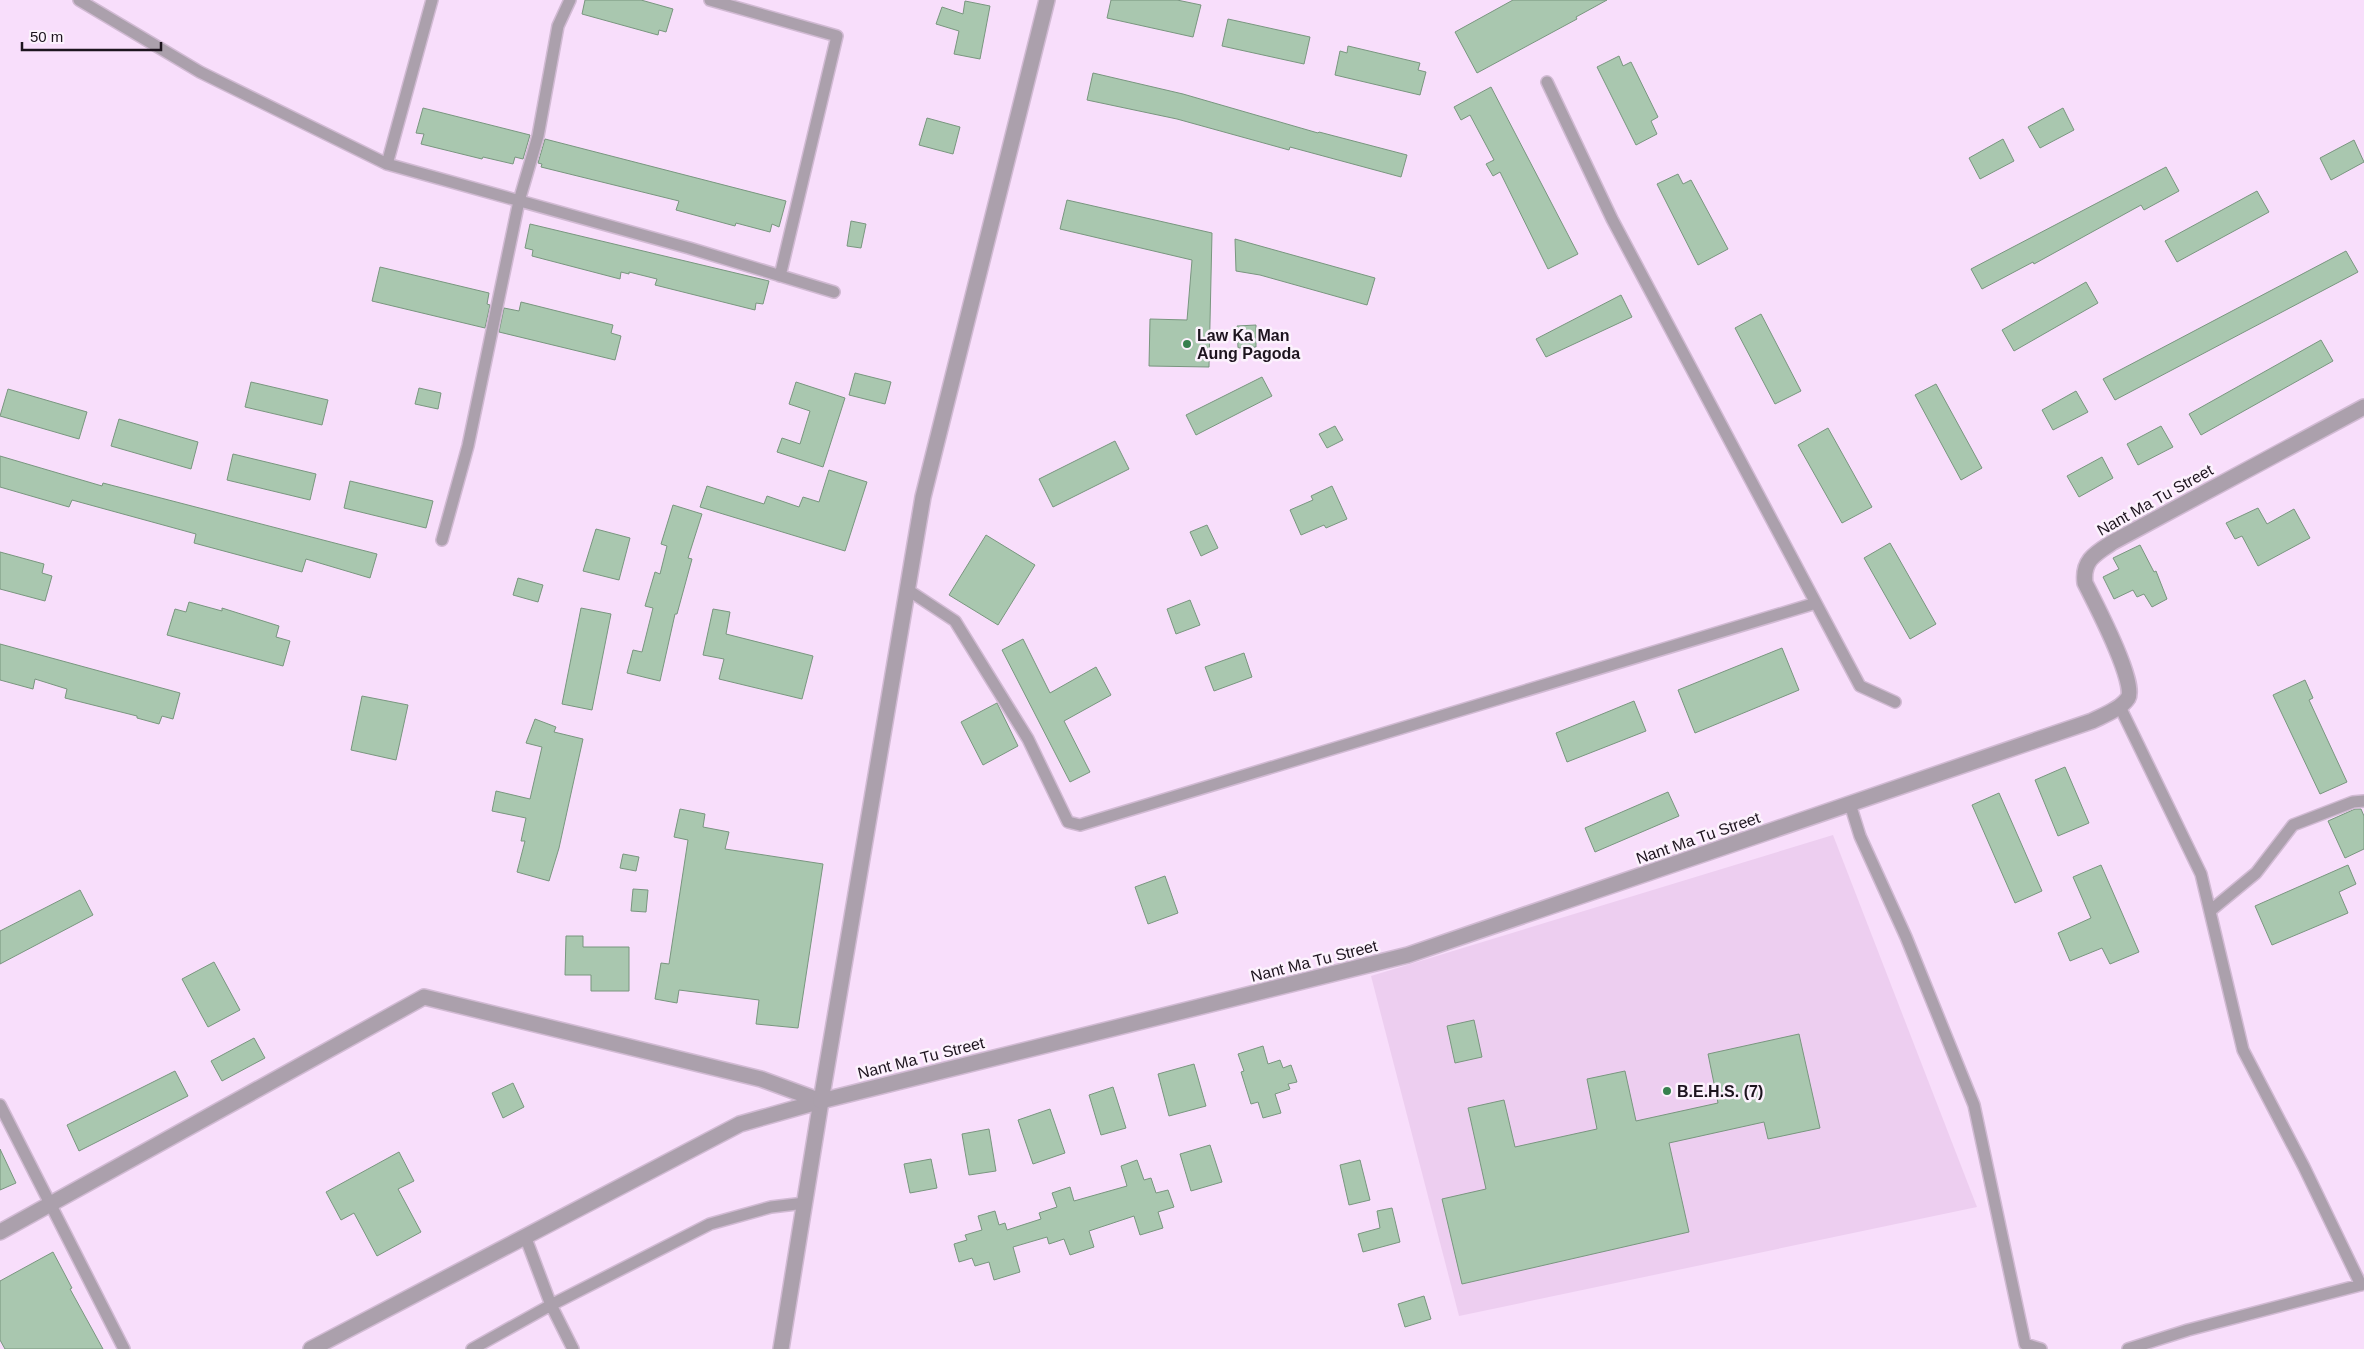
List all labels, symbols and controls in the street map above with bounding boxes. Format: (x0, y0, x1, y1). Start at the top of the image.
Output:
scale bar (22, 20, 161, 52)
text: 50 m (30, 28, 63, 45)
place label: Law Ka Man Aung Pagoda (1197, 327, 1300, 362)
marker: Law Ka Man Aung Pagoda (1181, 338, 1193, 350)
street label: Nant Ma Tu Street (2094, 461, 2216, 539)
street label: Nant Ma Tu Street (1634, 809, 1763, 867)
street label: Nant Ma Tu Street (1249, 937, 1380, 985)
street label: Nant Ma Tu Street (856, 1034, 987, 1082)
place label: B.E.H.S. (7) (1677, 1083, 1763, 1100)
marker: B.E.H.S. (7) (1661, 1085, 1673, 1097)

